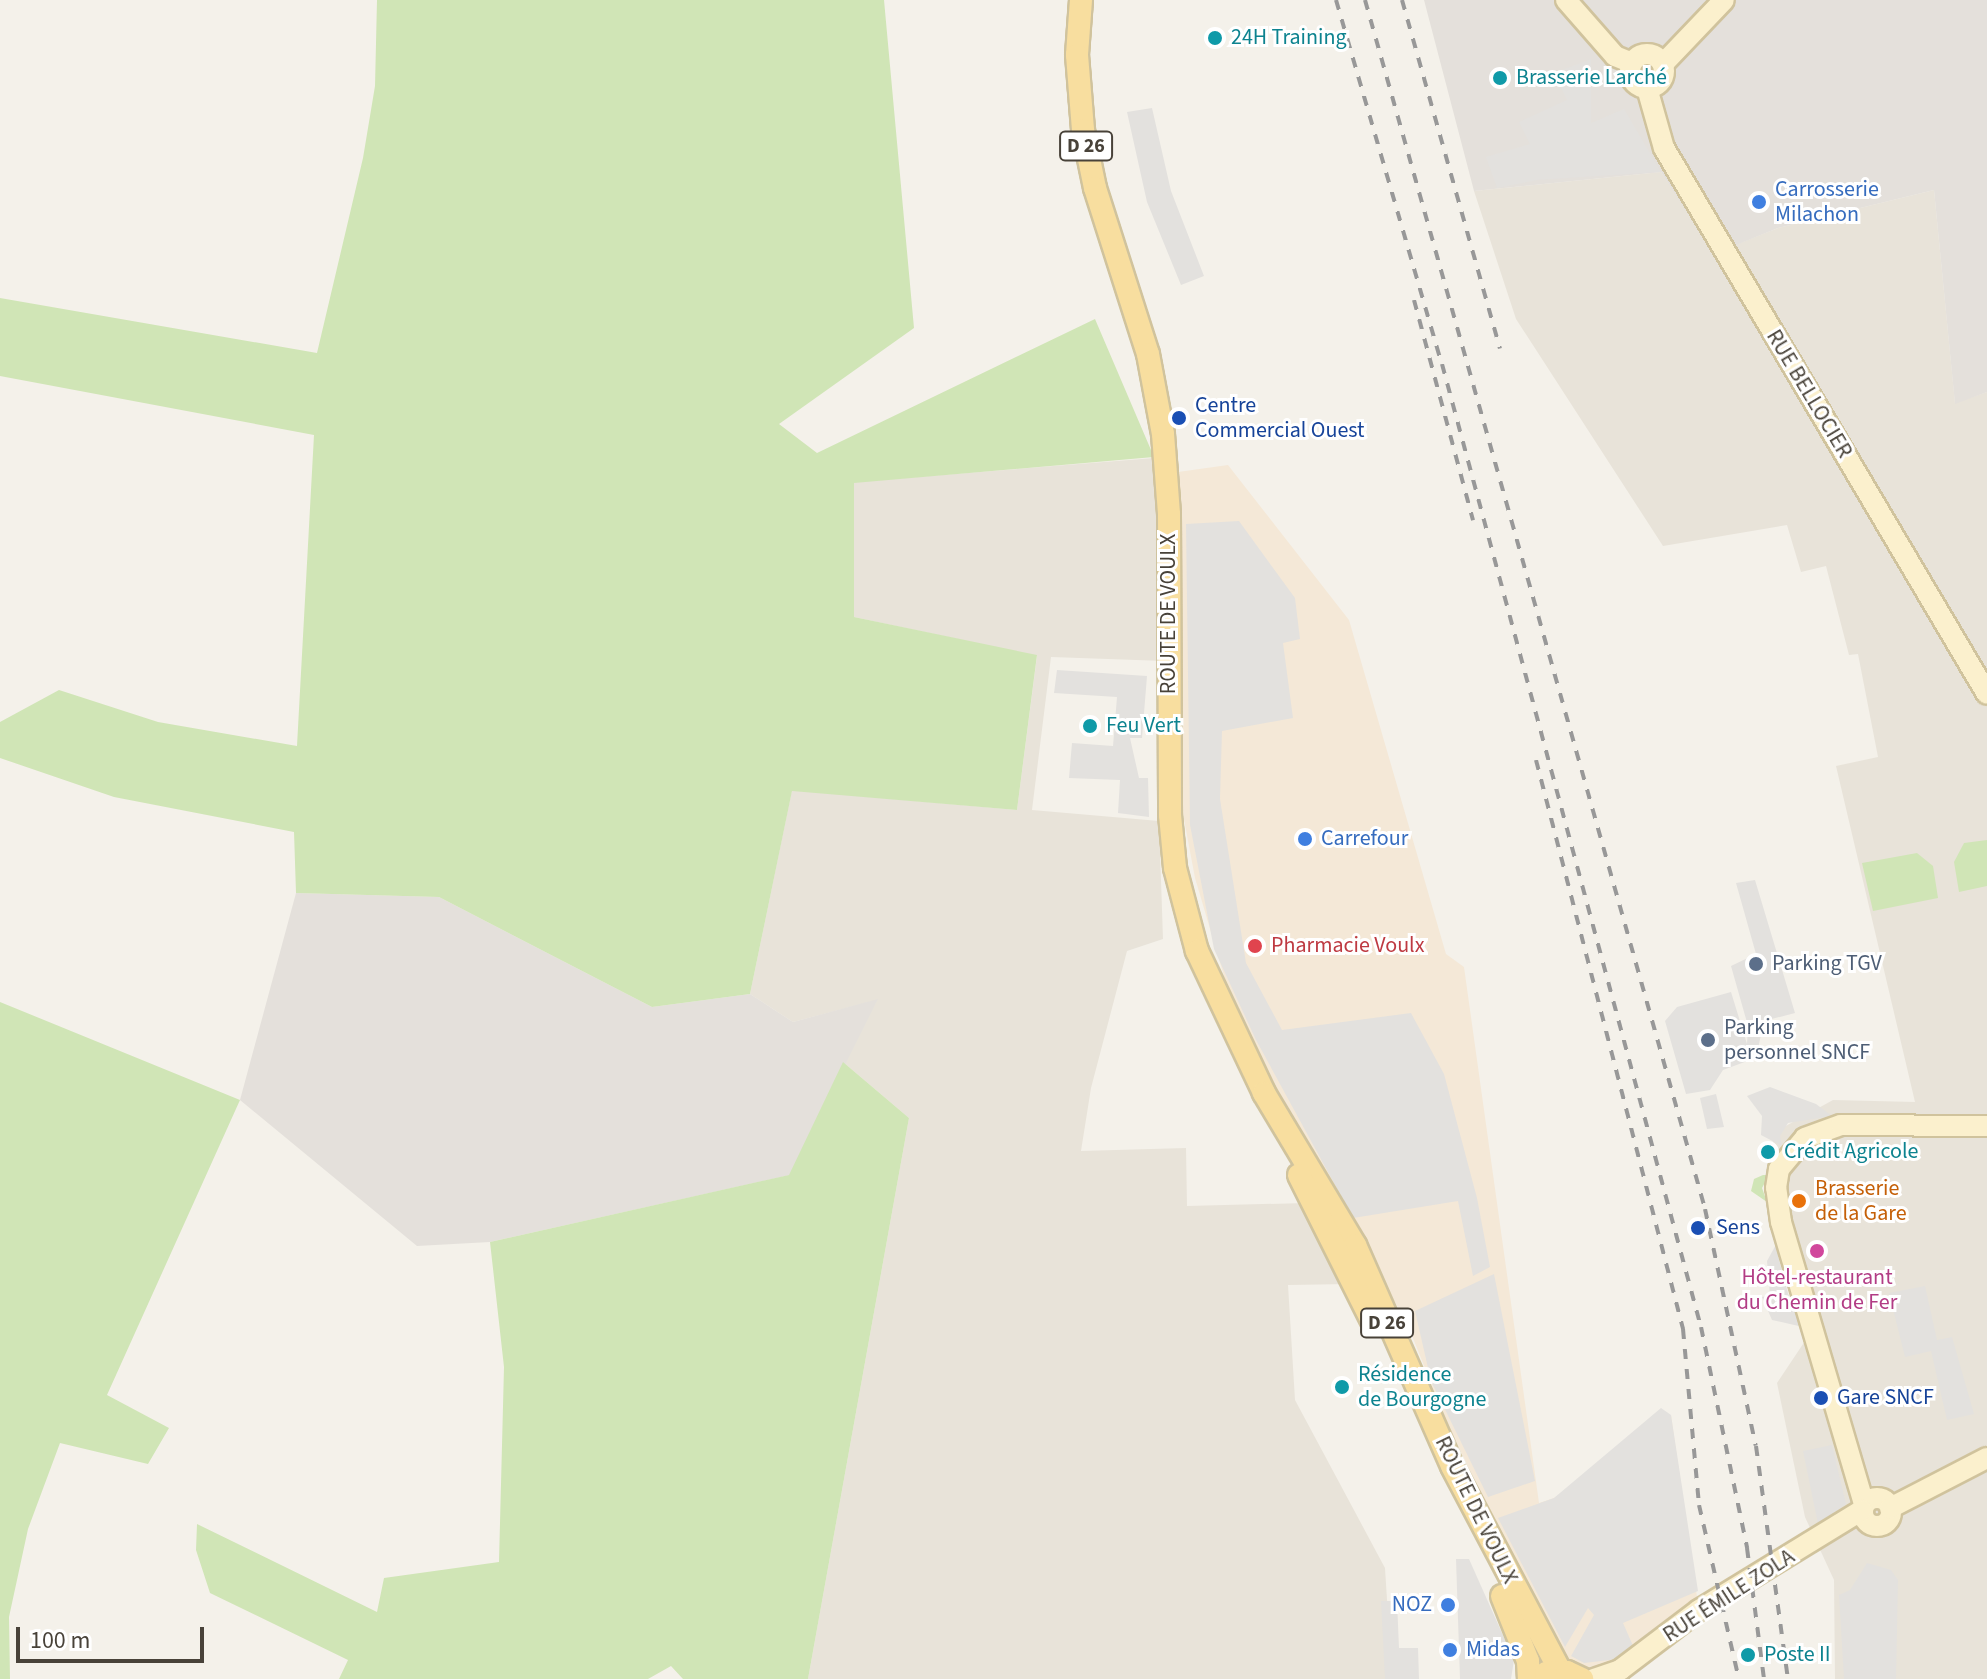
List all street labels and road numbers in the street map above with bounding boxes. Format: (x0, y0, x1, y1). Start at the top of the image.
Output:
road number: D 26 (1058, 130, 1114, 162)
street label: RUE BELLOCIER (1760, 325, 1858, 463)
street label: ROUTE DE VOULX (1156, 534, 1182, 694)
road number: D 26 (1359, 1307, 1415, 1339)
street label: ROUTE DE VOULX (1429, 1432, 1523, 1588)
street label: RUE ÉMILE ZOLA (1658, 1544, 1800, 1648)

